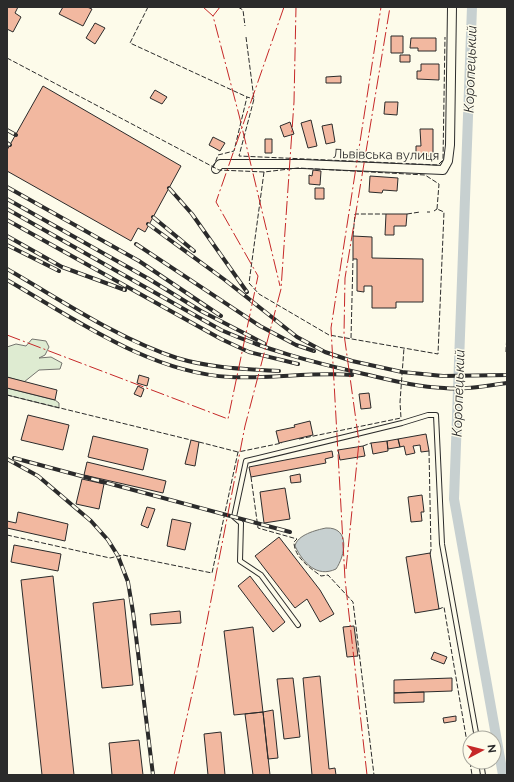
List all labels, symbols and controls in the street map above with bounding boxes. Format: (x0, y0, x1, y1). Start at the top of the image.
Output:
water label: Коропецький (460, 25, 480, 113)
street label: Львівська вулиця (333, 146, 439, 163)
water label: Коропецький (448, 349, 468, 437)
north arrow (462, 730, 502, 770)
text: N (484, 744, 498, 754)

